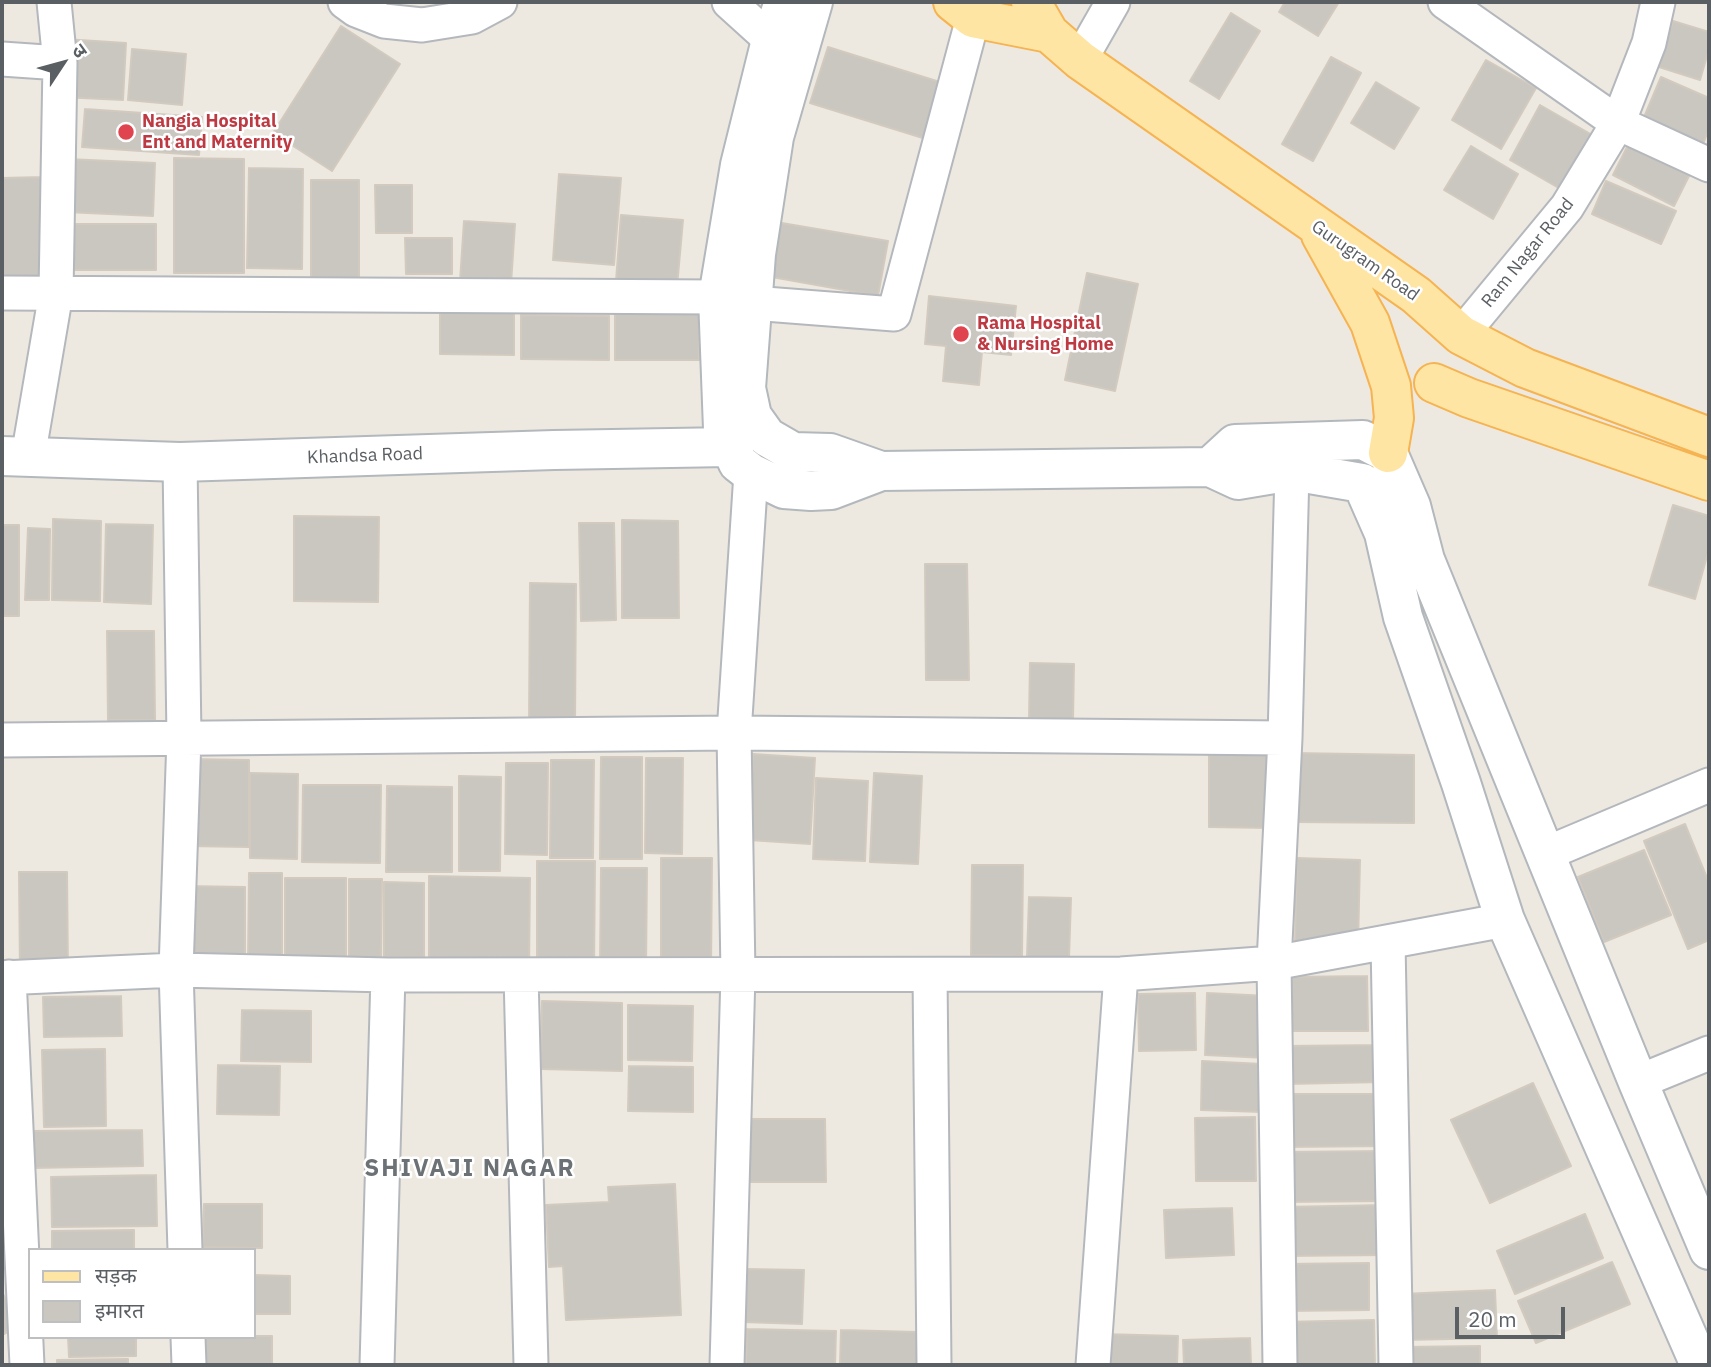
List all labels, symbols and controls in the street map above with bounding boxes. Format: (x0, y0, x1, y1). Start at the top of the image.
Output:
north arrow (28, 28, 98, 98)
text: उ (67, 39, 93, 62)
place label: Nangia Hospital Ent and Maternity (142, 111, 292, 154)
marker: Nangia Hospital Ent and Maternity (116, 122, 136, 142)
street label: Ram Nagar Road (1477, 194, 1579, 312)
street label: Gurugram Road (1307, 216, 1423, 306)
place label: Rama Hospital & Nursing Home (977, 313, 1114, 356)
marker: Rama Hospital & Nursing Home (951, 324, 971, 344)
street label: Khandsa Road (307, 443, 423, 469)
district label: SHIVAJI NAGAR (366, 1155, 574, 1183)
legend (28, 1248, 256, 1339)
text: सड़क (95, 1261, 137, 1289)
scale bar (1459, 1294, 1569, 1338)
text: इमारत (95, 1296, 144, 1324)
text: 20 m (1468, 1305, 1517, 1333)

